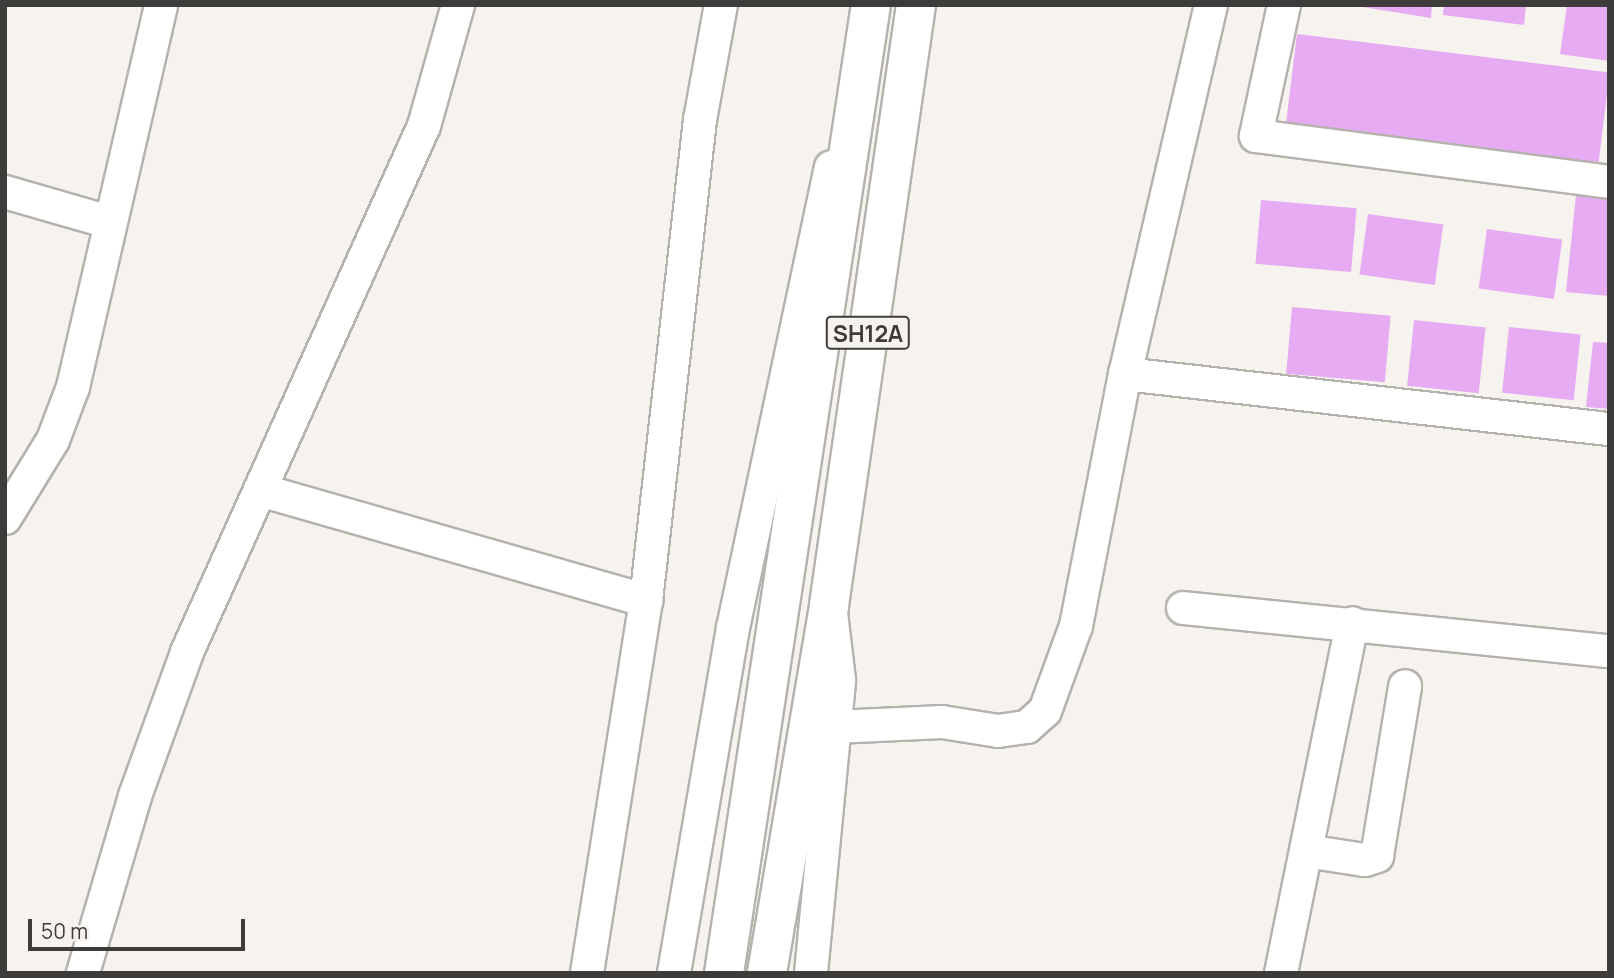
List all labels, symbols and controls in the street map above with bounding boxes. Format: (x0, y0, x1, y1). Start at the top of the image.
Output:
road number: SH12A (824, 314, 912, 352)
scale bar (32, 904, 248, 948)
text: 50 m (41, 917, 88, 945)

